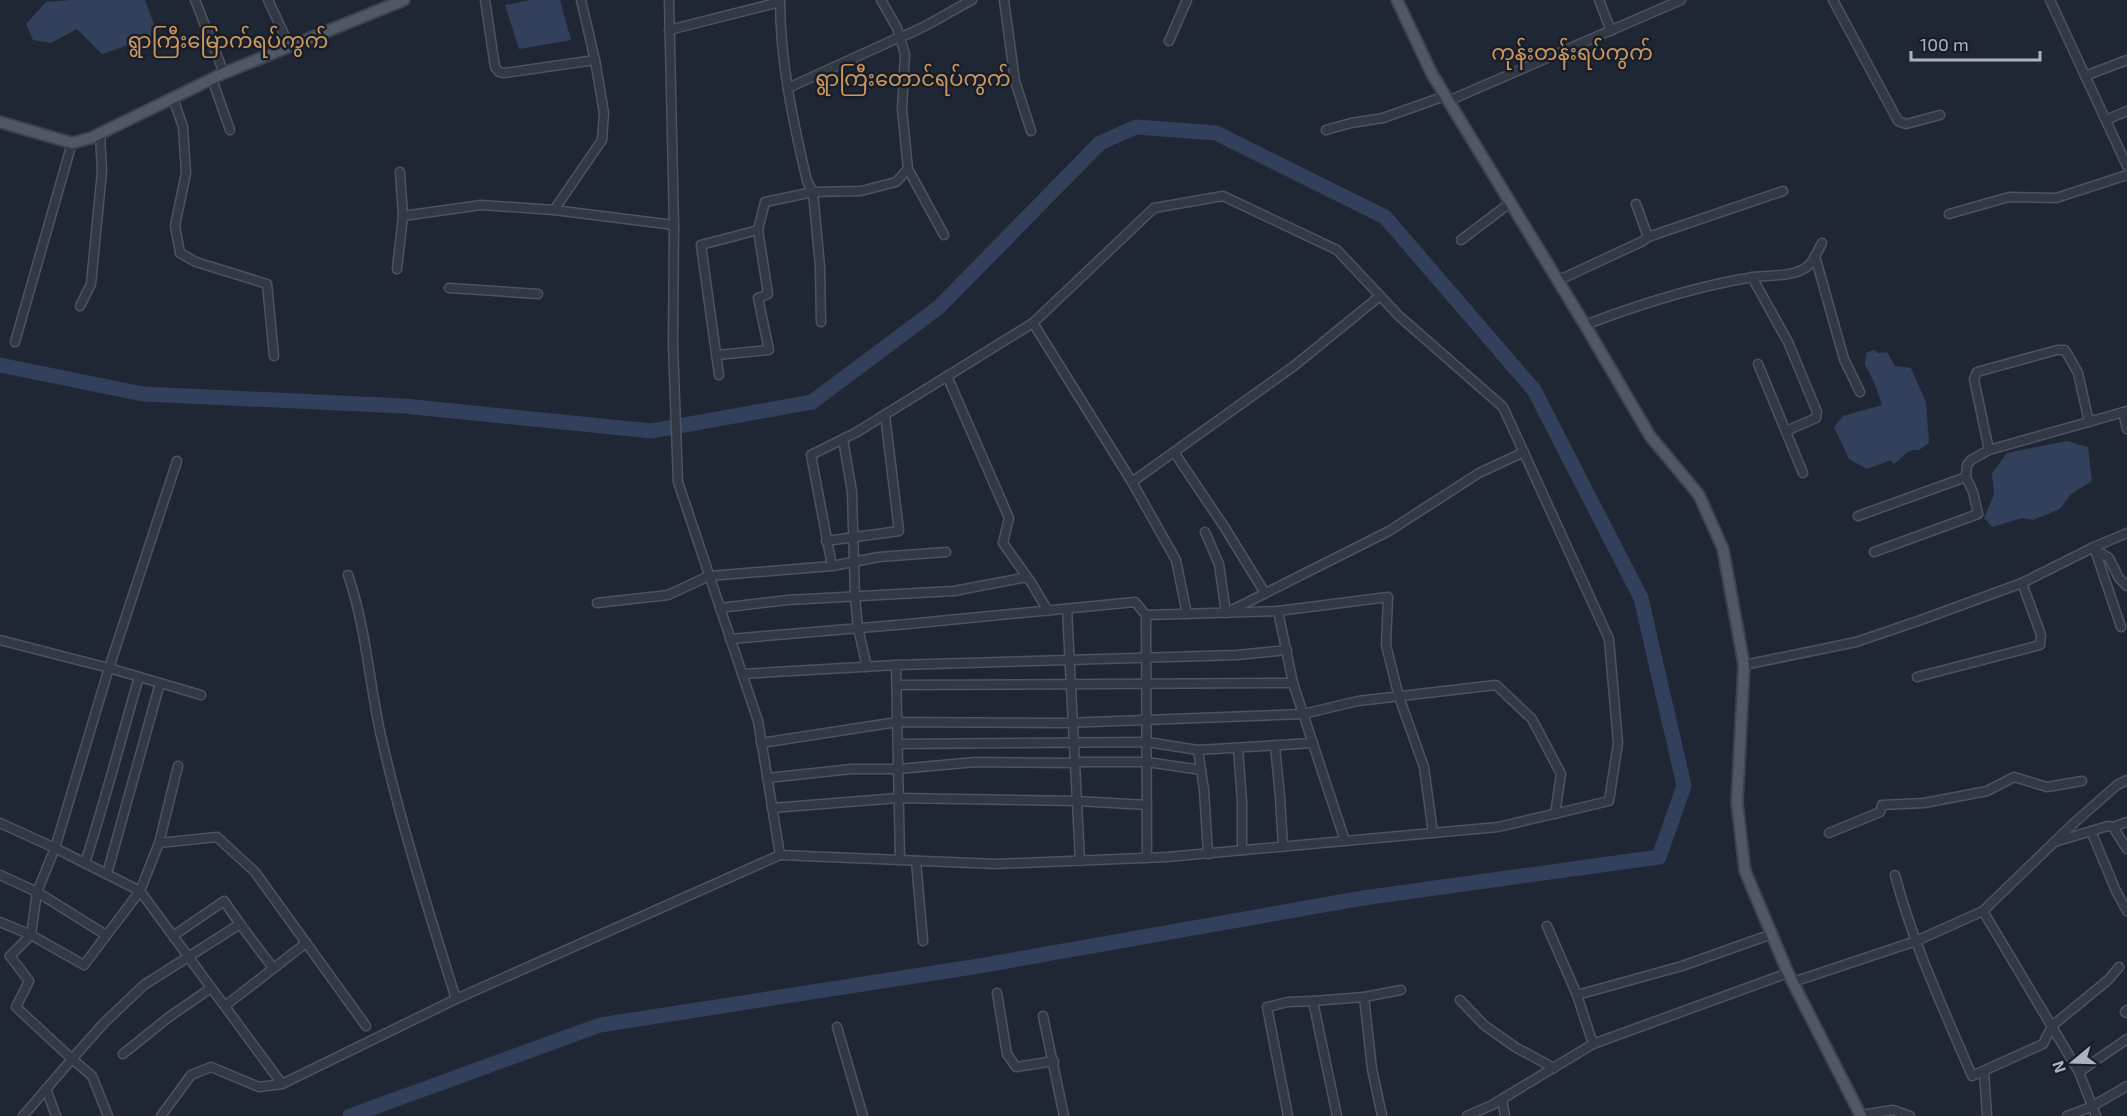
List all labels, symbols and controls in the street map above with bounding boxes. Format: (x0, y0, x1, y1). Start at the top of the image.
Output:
scale bar (1911, 24, 2040, 62)
district label: ရွာကြီးမြောက်ရပ်ကွက် (128, 25, 328, 58)
text: 100 m (1920, 33, 1969, 55)
district label: ကုန်းတန်းရပ်ကွက် (1491, 37, 1653, 70)
district label: ရွာကြီးတောင်ရပ်ကွက် (815, 63, 1011, 96)
north arrow (2043, 1032, 2103, 1092)
text: N (2047, 1058, 2069, 1076)

